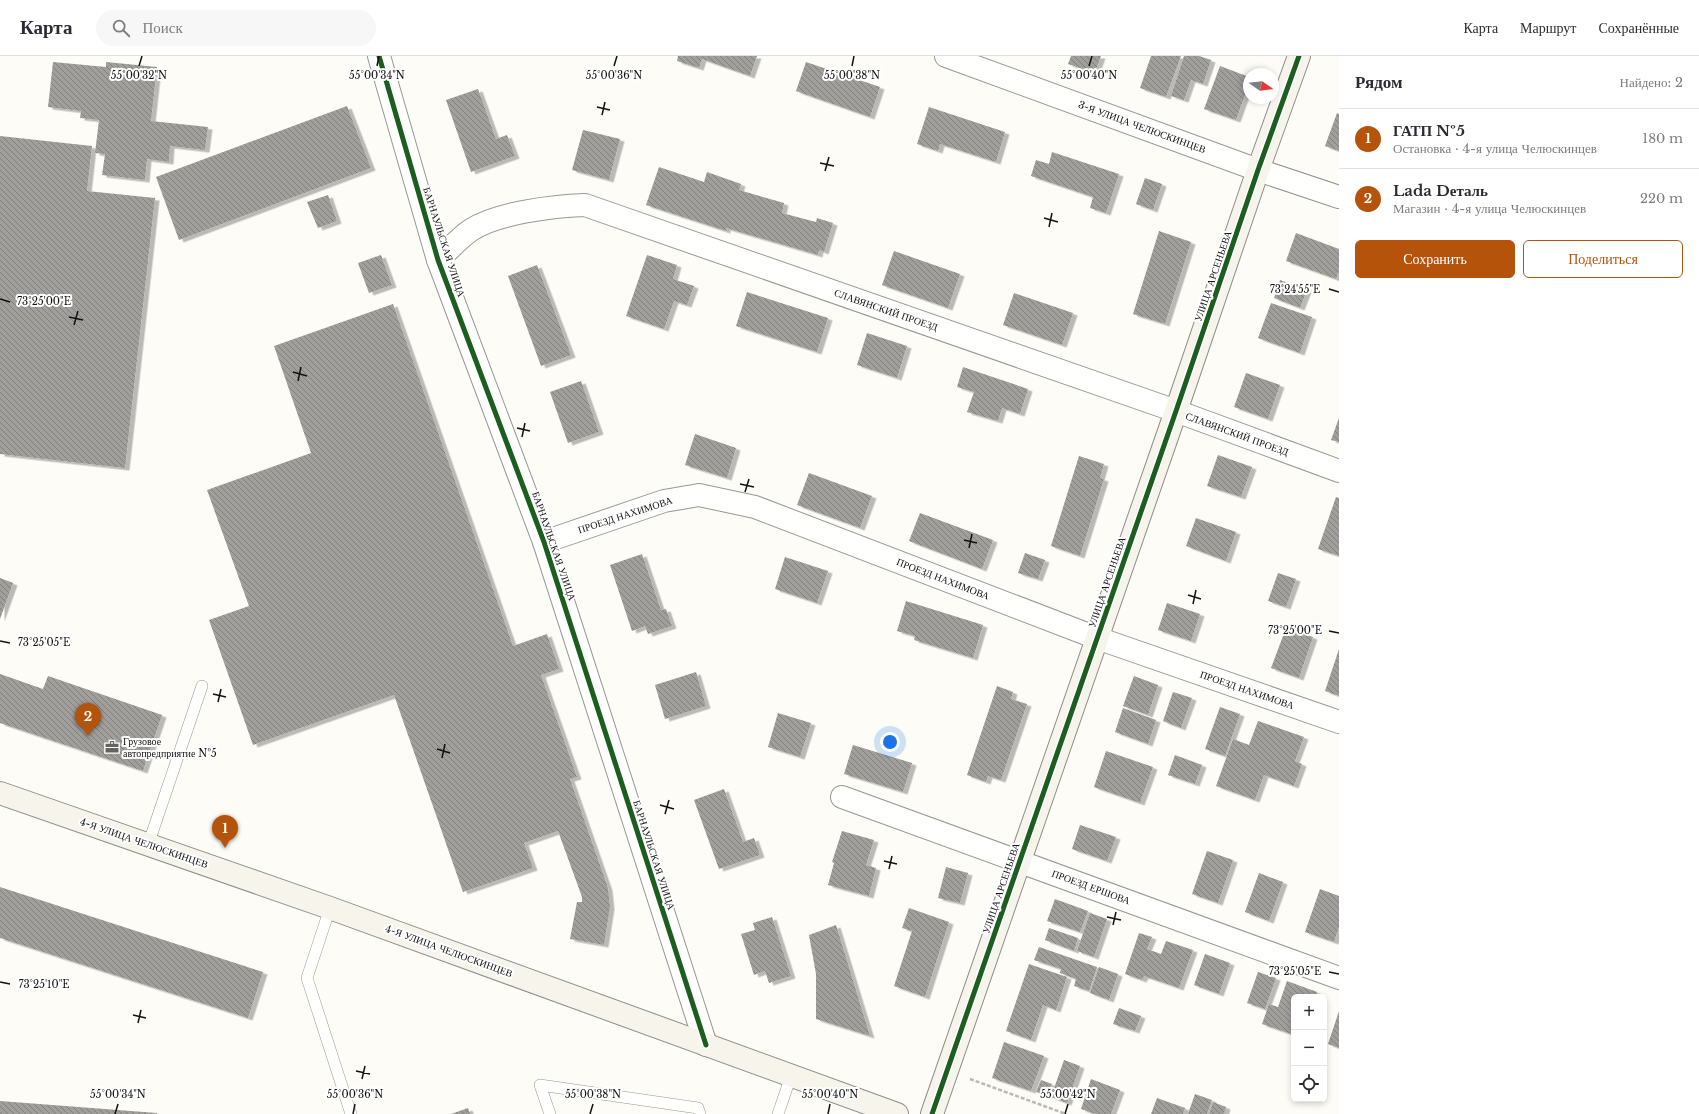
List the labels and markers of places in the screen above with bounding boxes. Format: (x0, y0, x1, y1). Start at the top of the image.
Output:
pin: 2 (75, 703, 101, 736)
place label: Грузовое автопредприятие №5 (123, 735, 217, 760)
office icon: Грузовое автопредприятие №5 (104, 739, 120, 755)
pin: 1 (212, 815, 238, 848)

